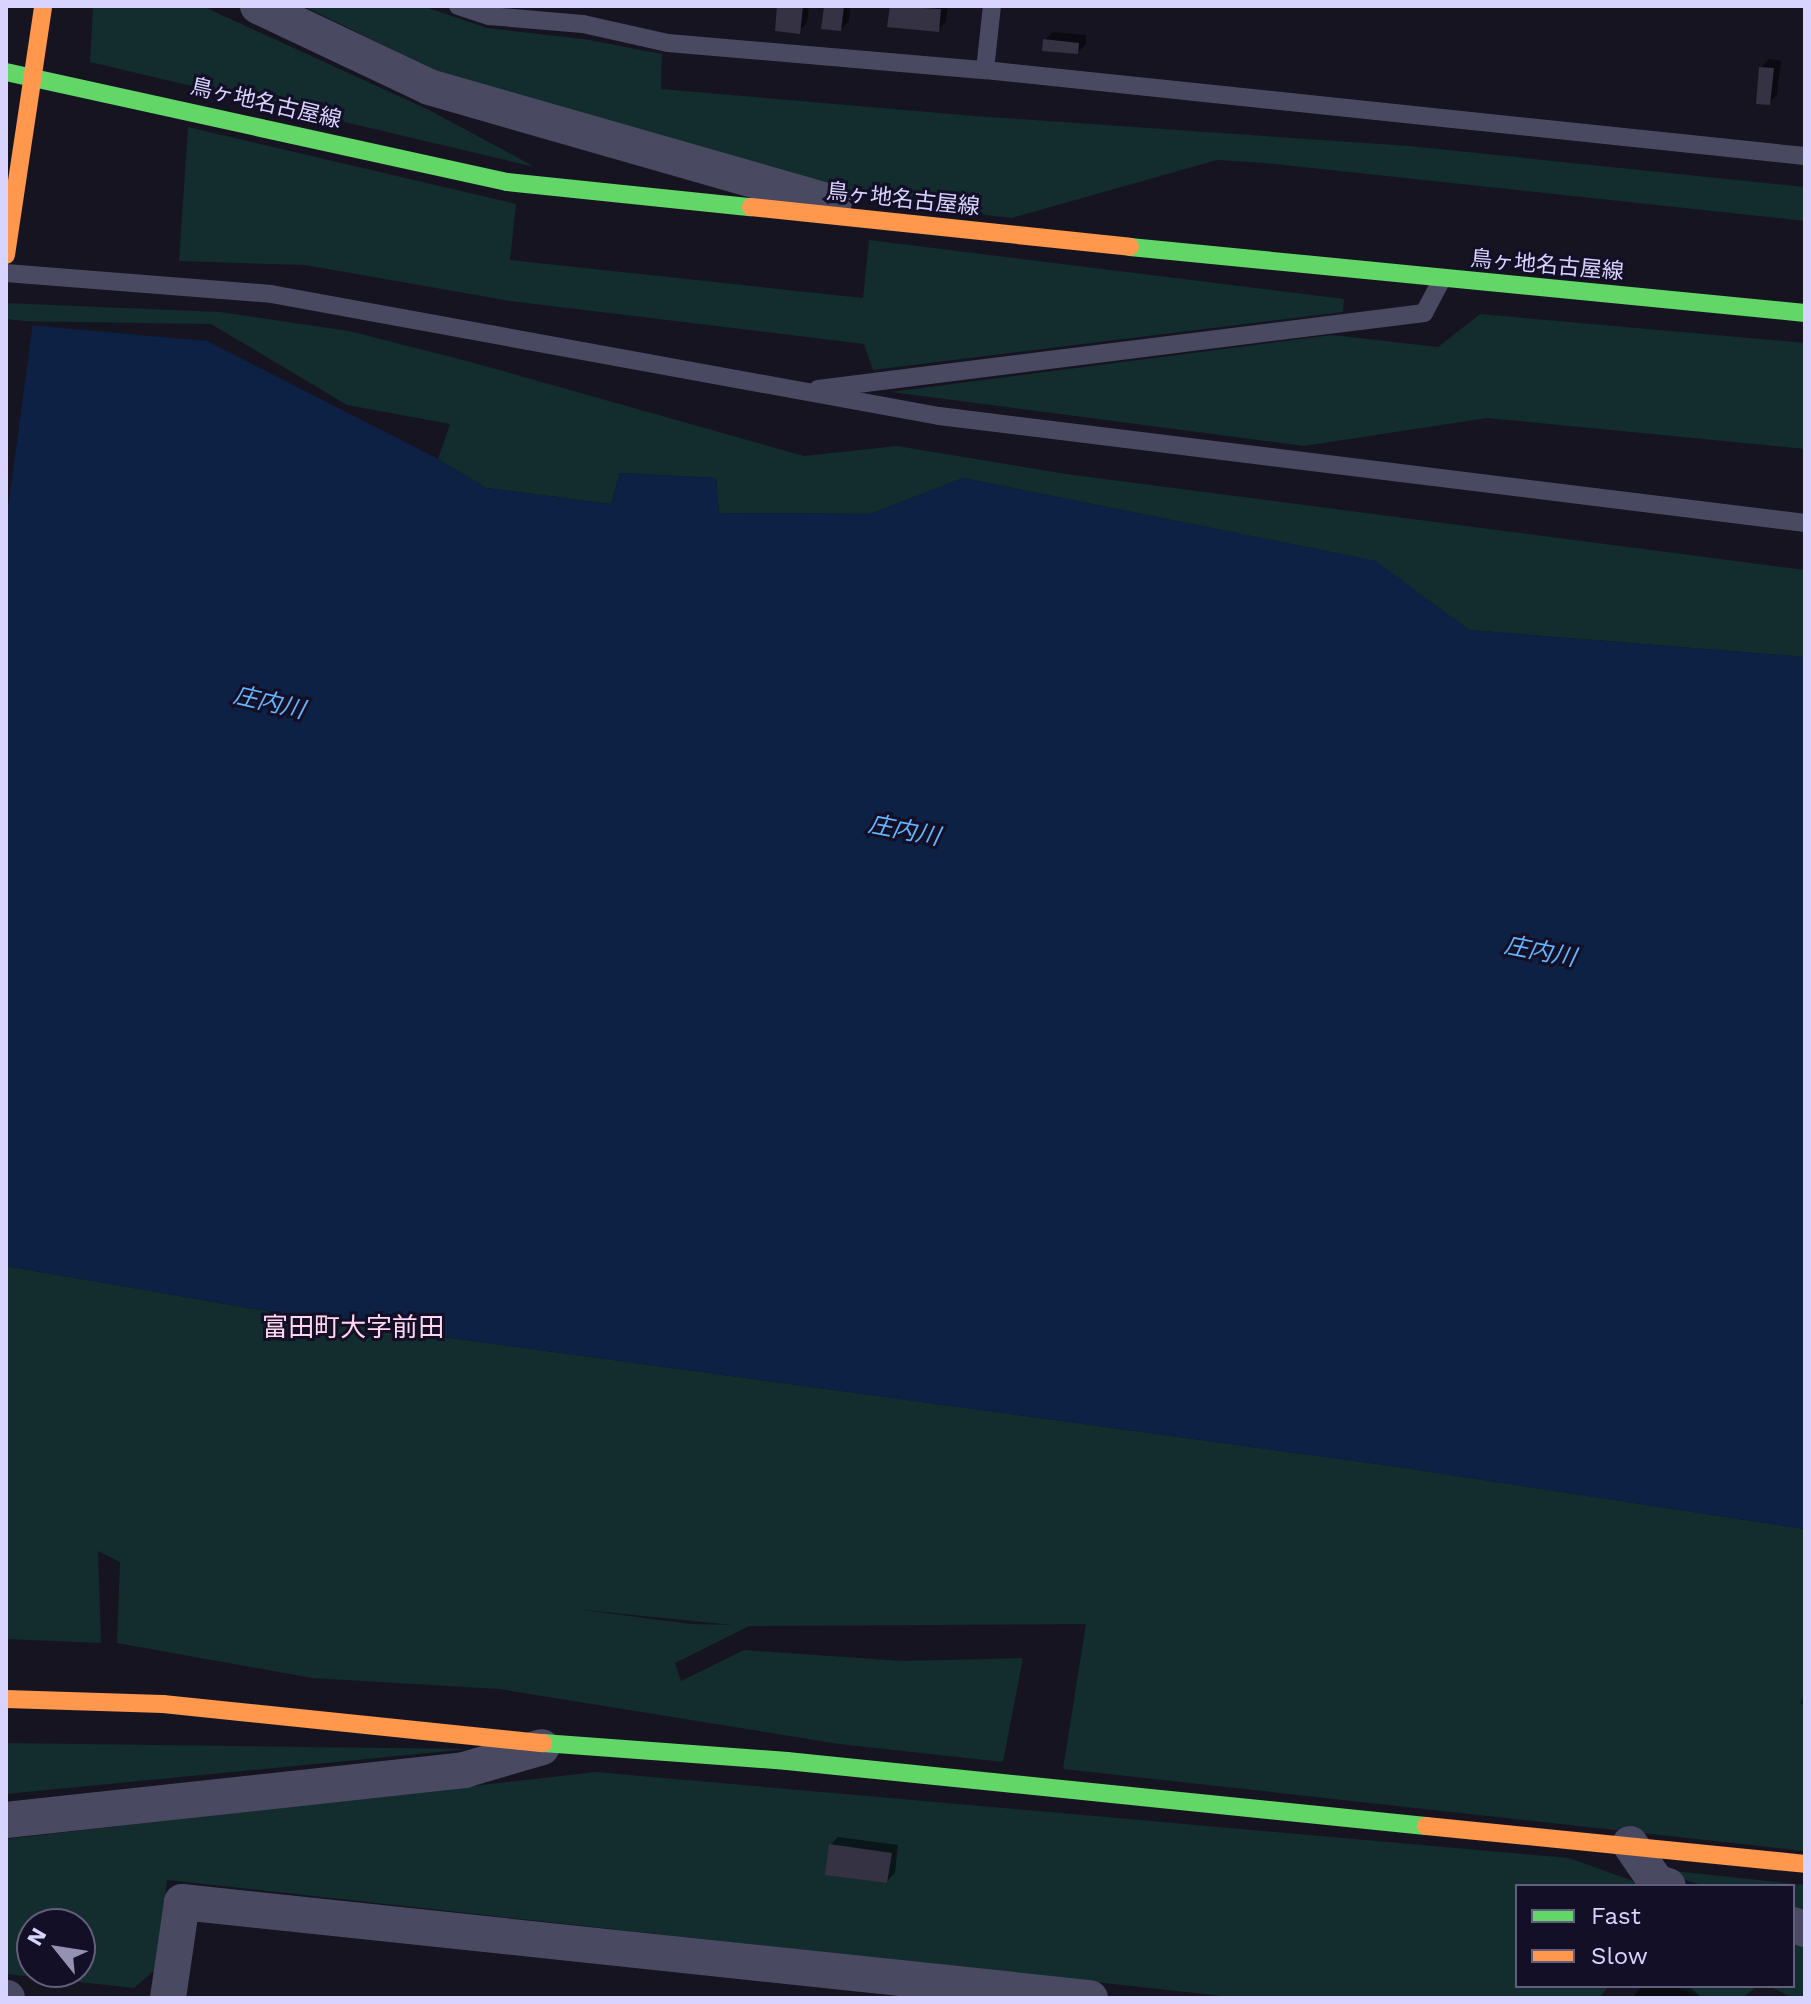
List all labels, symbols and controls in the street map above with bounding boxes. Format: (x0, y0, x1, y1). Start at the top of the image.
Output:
street label: 鳥ヶ地名古屋線 (188, 73, 344, 133)
street label: 鳥ヶ地名古屋線 (825, 178, 981, 220)
street label: 鳥ヶ地名古屋線 (1469, 245, 1625, 285)
water label: 庄内川 (231, 681, 307, 725)
water label: 庄内川 (866, 810, 942, 852)
water label: 庄内川 (1502, 931, 1578, 973)
district label: 富田町大字前田 (262, 1312, 444, 1344)
legend (1515, 1884, 1795, 1988)
text: Fast (1591, 1902, 1641, 1930)
north arrow (16, 1908, 96, 1988)
text: N (22, 1923, 51, 1950)
text: Slow (1591, 1942, 1648, 1970)

